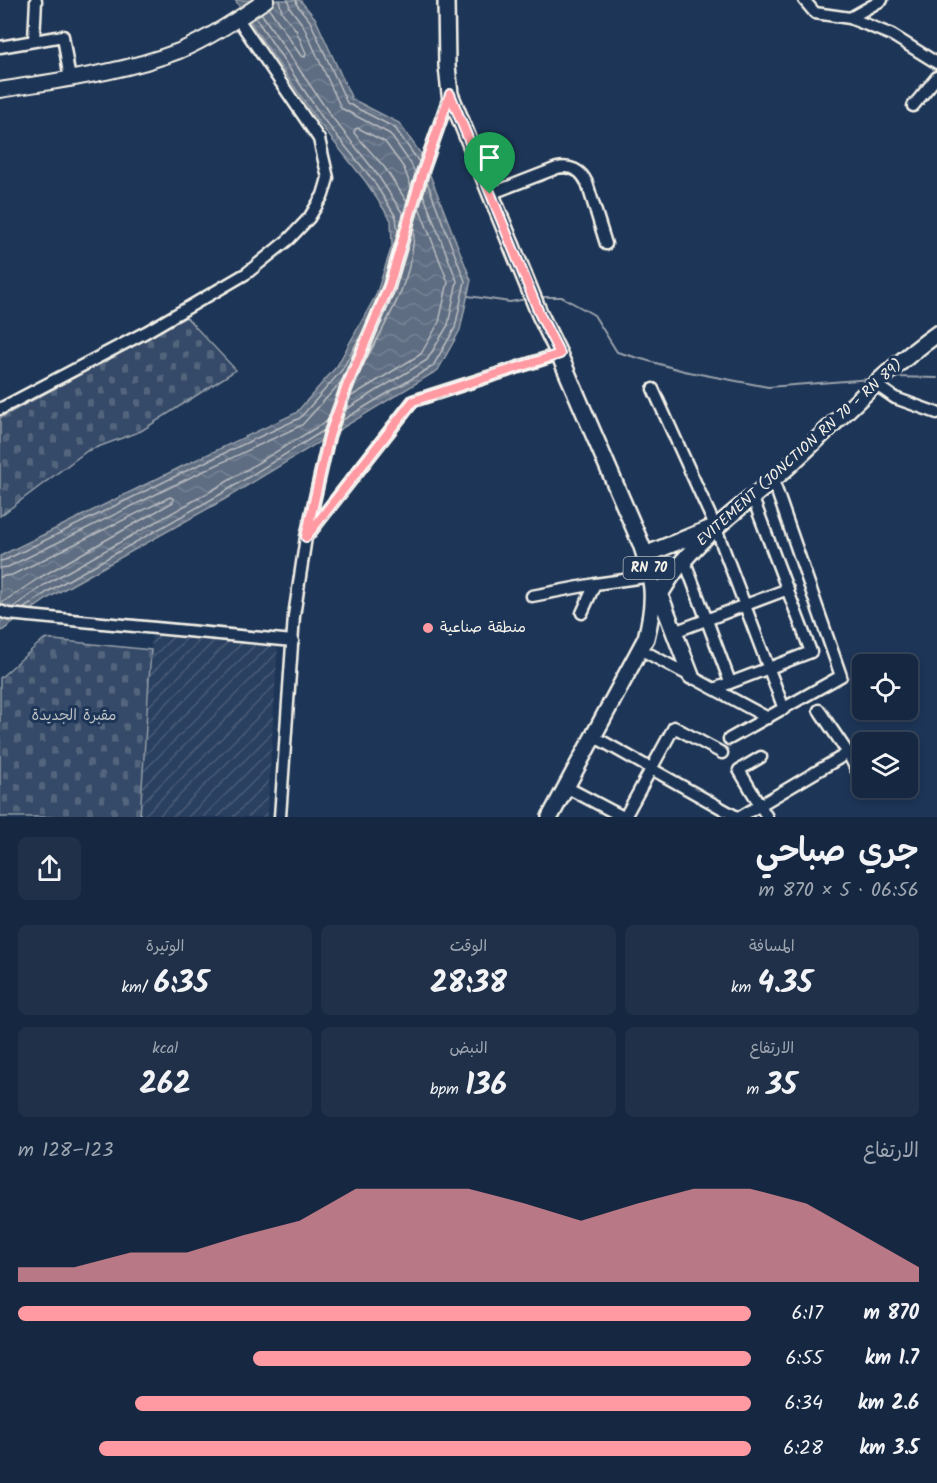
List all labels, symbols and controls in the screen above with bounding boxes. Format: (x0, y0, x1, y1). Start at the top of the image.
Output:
pin (464, 132, 515, 194)
icon: arrive (473, 141, 506, 174)
street label: EVITEMENT (JONCTION RN 70 - RN 89) (691, 353, 909, 553)
road number: RN 70 (624, 557, 674, 579)
place label: منطقة صناعية (440, 616, 526, 640)
marker: منطقة صناعية (421, 621, 435, 635)
map controls (852, 654, 918, 798)
button: locate (852, 654, 918, 720)
park label: مقبرة الجديدة (31, 704, 117, 728)
button: layers (852, 732, 918, 798)
text: جري صباحي (755, 826, 919, 879)
button: share (18, 837, 81, 900)
text: 06:56 · 5 × 870 m (759, 875, 919, 907)
text: الوتيرة (146, 934, 184, 959)
text: الوقت (450, 934, 487, 959)
text: المسافة (749, 934, 795, 959)
text: 6:35 (154, 960, 209, 1008)
text: 28:38 (430, 960, 507, 1008)
text: 4.35 (758, 960, 813, 1008)
text: /km (121, 975, 154, 1000)
text: km (731, 975, 758, 1000)
text: kcal (152, 1036, 178, 1061)
text: النبض (449, 1036, 488, 1061)
text: الارتفاع (749, 1036, 794, 1061)
text: 262 (140, 1061, 191, 1109)
text: 136 (465, 1062, 507, 1110)
text: 35 (766, 1062, 797, 1110)
text: bpm (430, 1077, 465, 1102)
text: m (746, 1077, 766, 1102)
text: 123–128 m (18, 1135, 113, 1167)
text: الارتفاع (863, 1136, 919, 1168)
text: 6:17 (791, 1298, 823, 1330)
text: 870 m (863, 1298, 919, 1330)
text: 6:55 (785, 1343, 823, 1375)
text: 1.7 km (865, 1343, 919, 1375)
text: 6:34 (785, 1388, 823, 1420)
text: 2.6 km (858, 1388, 919, 1420)
text: 6:28 (783, 1433, 823, 1465)
text: 3.5 km (859, 1433, 919, 1465)

